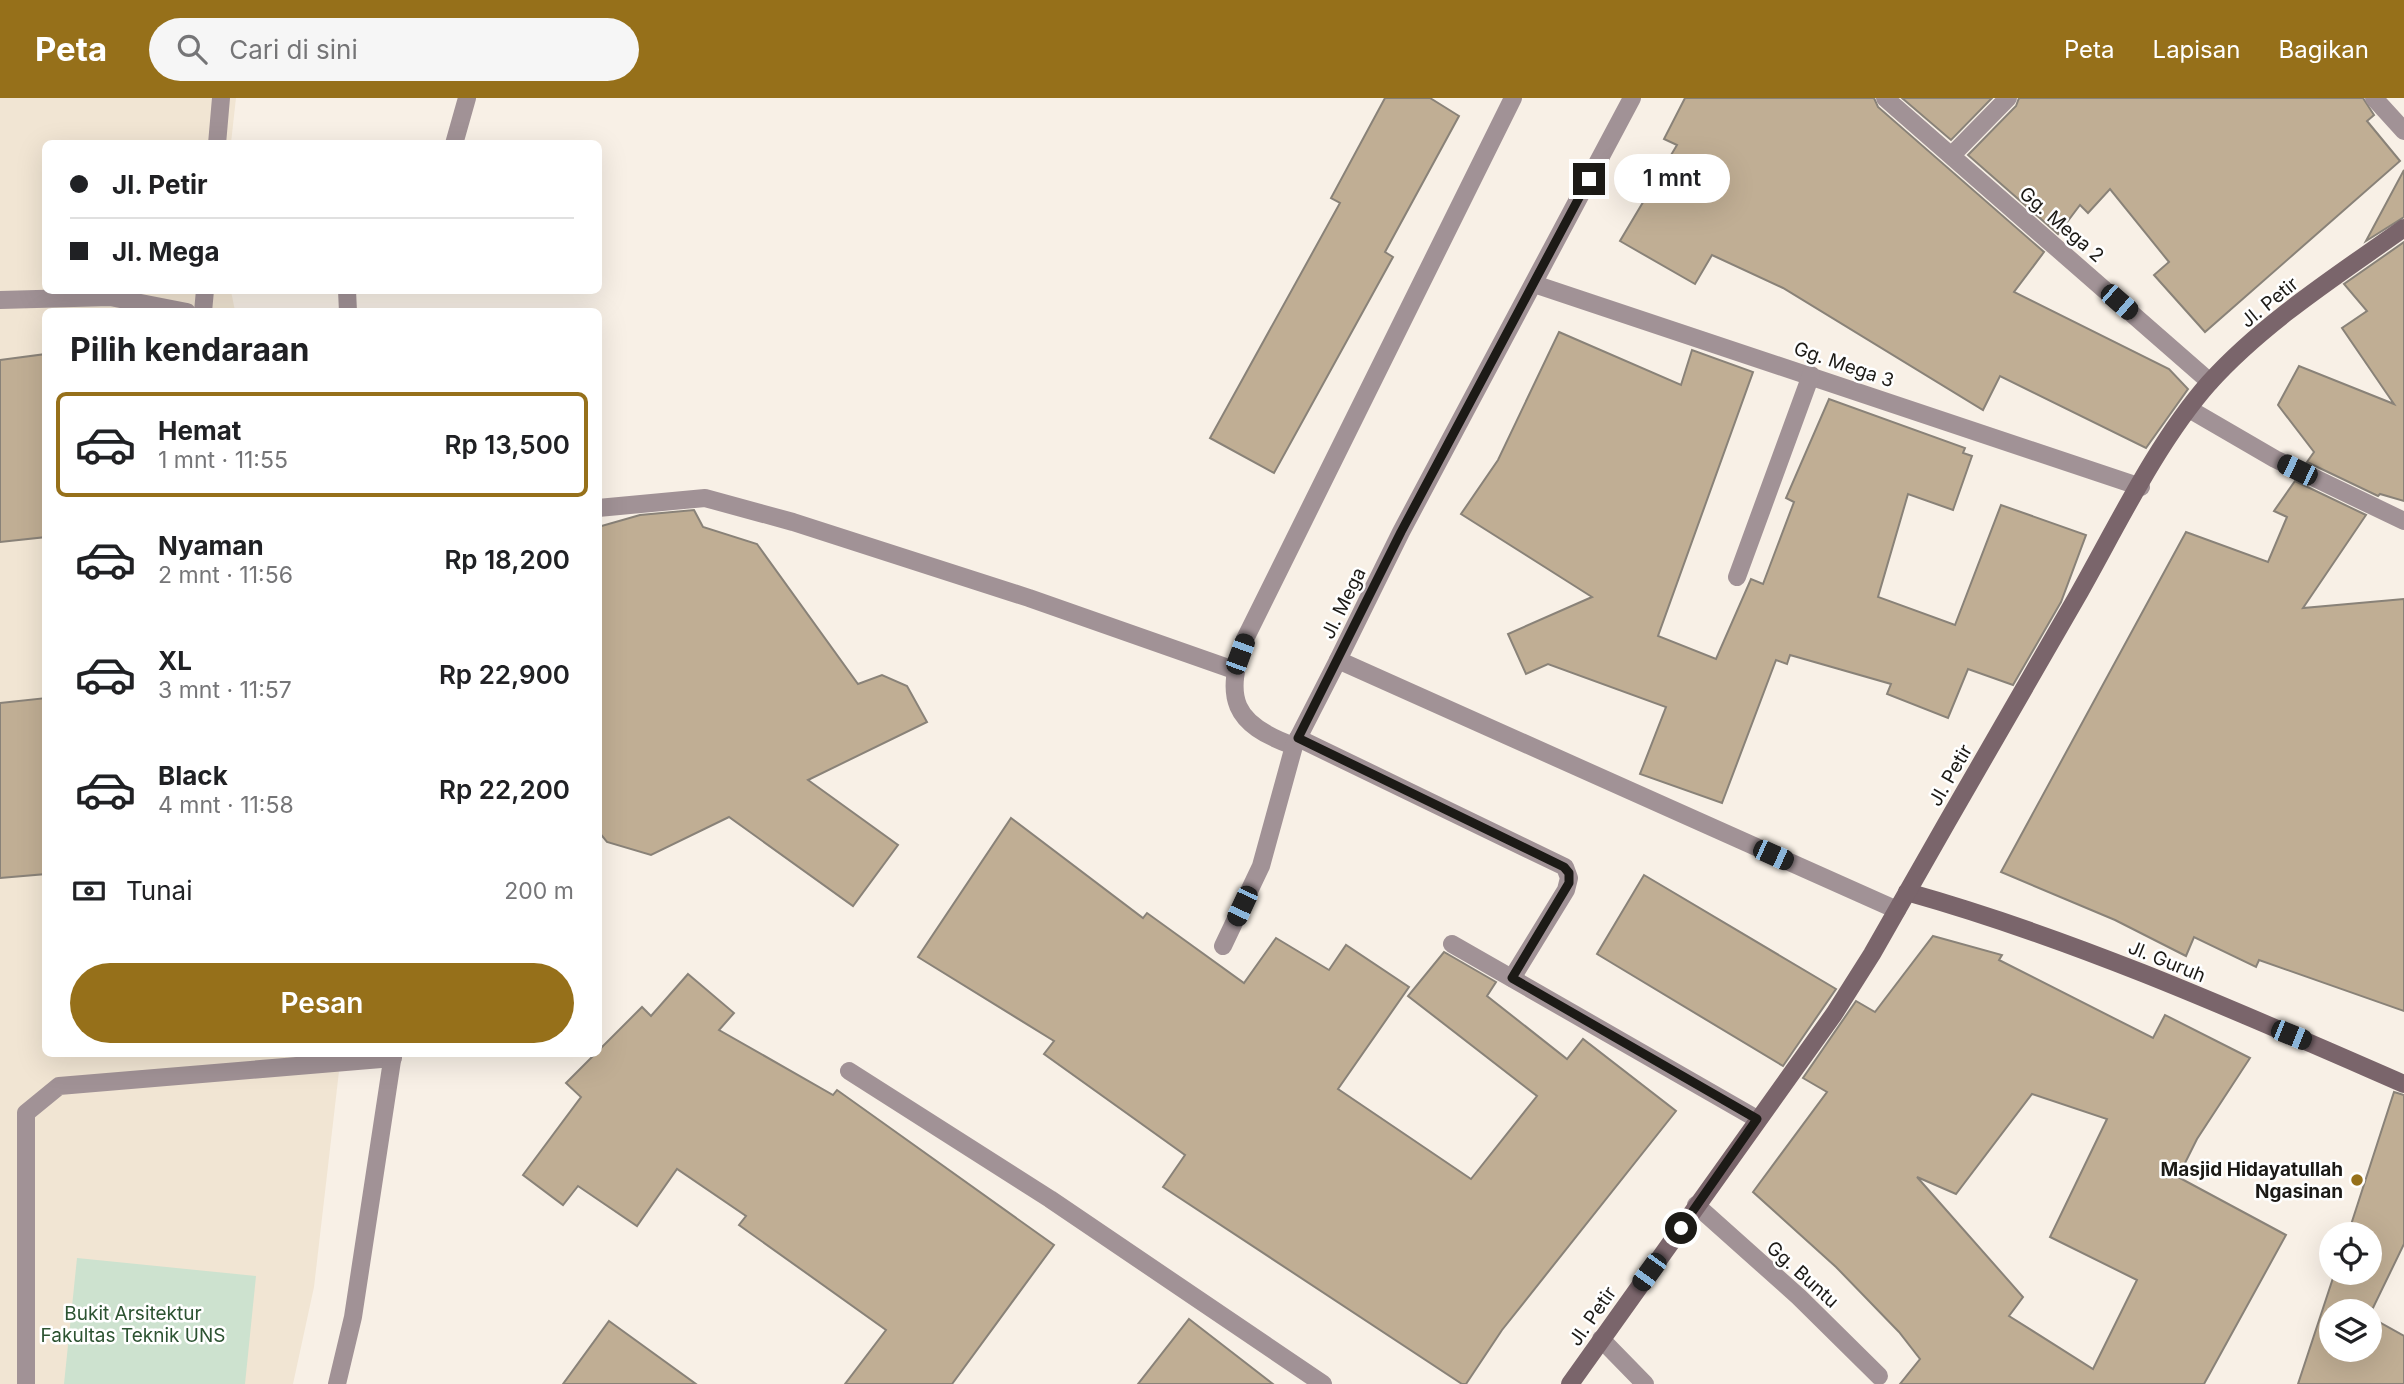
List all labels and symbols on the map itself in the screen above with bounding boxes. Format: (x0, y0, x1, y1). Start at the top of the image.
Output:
callout: 1 mnt (1614, 154, 1729, 204)
route end (1573, 163, 1605, 195)
street label: Gg. Mega 2 (2015, 182, 2109, 267)
street label: Jl. Petir (2236, 272, 2303, 333)
car (2097, 280, 2142, 324)
street label: Gg. Mega 3 (1791, 337, 1897, 392)
car (2274, 451, 2321, 489)
street label: Jl. Mega (1316, 564, 1371, 643)
car (1223, 631, 1258, 677)
street label: Jl. Petir (1924, 740, 1977, 810)
car (1750, 837, 1797, 873)
car (1224, 883, 1261, 929)
street label: Jl. Guruh (2125, 936, 2209, 987)
car (2268, 1017, 2315, 1053)
place label: Masjid Hidayatullah Ngasinan (2161, 1158, 2343, 1203)
marker: Masjid Hidayatullah Ngasinan (2349, 1172, 2365, 1188)
route start (1665, 1212, 1697, 1244)
street label: Gg. Buntu (1762, 1236, 1843, 1313)
car (1629, 1249, 1670, 1295)
street label: Jl. Petir (1564, 1282, 1621, 1350)
park label: Bukit Arsitektur Fakultas Teknik UNS (41, 1302, 225, 1347)

